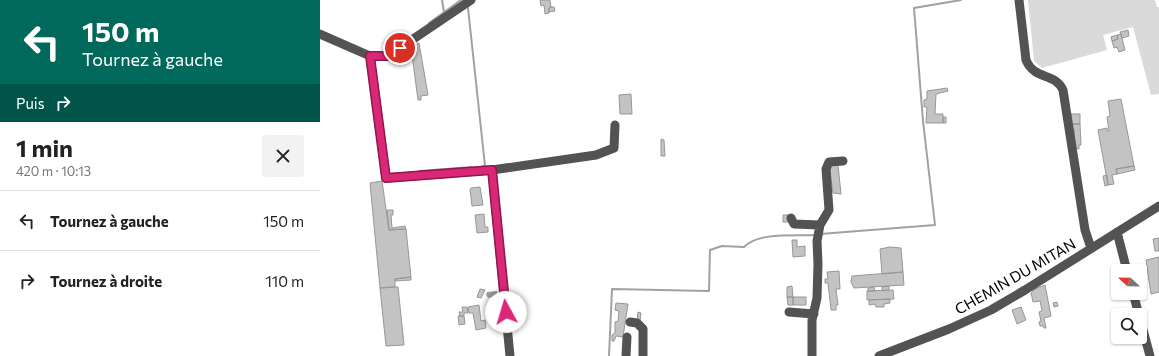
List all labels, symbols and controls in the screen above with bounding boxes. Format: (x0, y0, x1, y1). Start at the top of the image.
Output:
text: 150 m (82, 14, 159, 48)
icon: left (16, 16, 68, 68)
pin (383, 31, 417, 65)
icon: arrive (389, 37, 411, 59)
text: Tournez à gauche (82, 48, 223, 70)
icon: right (52, 92, 74, 114)
text: Puis (16, 94, 44, 112)
text: 1 min (16, 133, 73, 162)
button: close (262, 135, 304, 177)
text: 420 m · 10:13 (16, 163, 91, 179)
icon: left (16, 210, 38, 232)
text: Tournez à gauche (50, 212, 169, 230)
text: 150 m (263, 212, 304, 230)
street label: CHEMIN DU MITAN (951, 234, 1079, 318)
north arrow (1111, 264, 1147, 300)
map controls (1111, 264, 1147, 344)
icon: right (16, 270, 38, 292)
text: Tournez à droite (50, 272, 162, 290)
text: 110 m (265, 272, 304, 290)
position arrow (485, 291, 527, 333)
button: search (1111, 308, 1147, 344)

